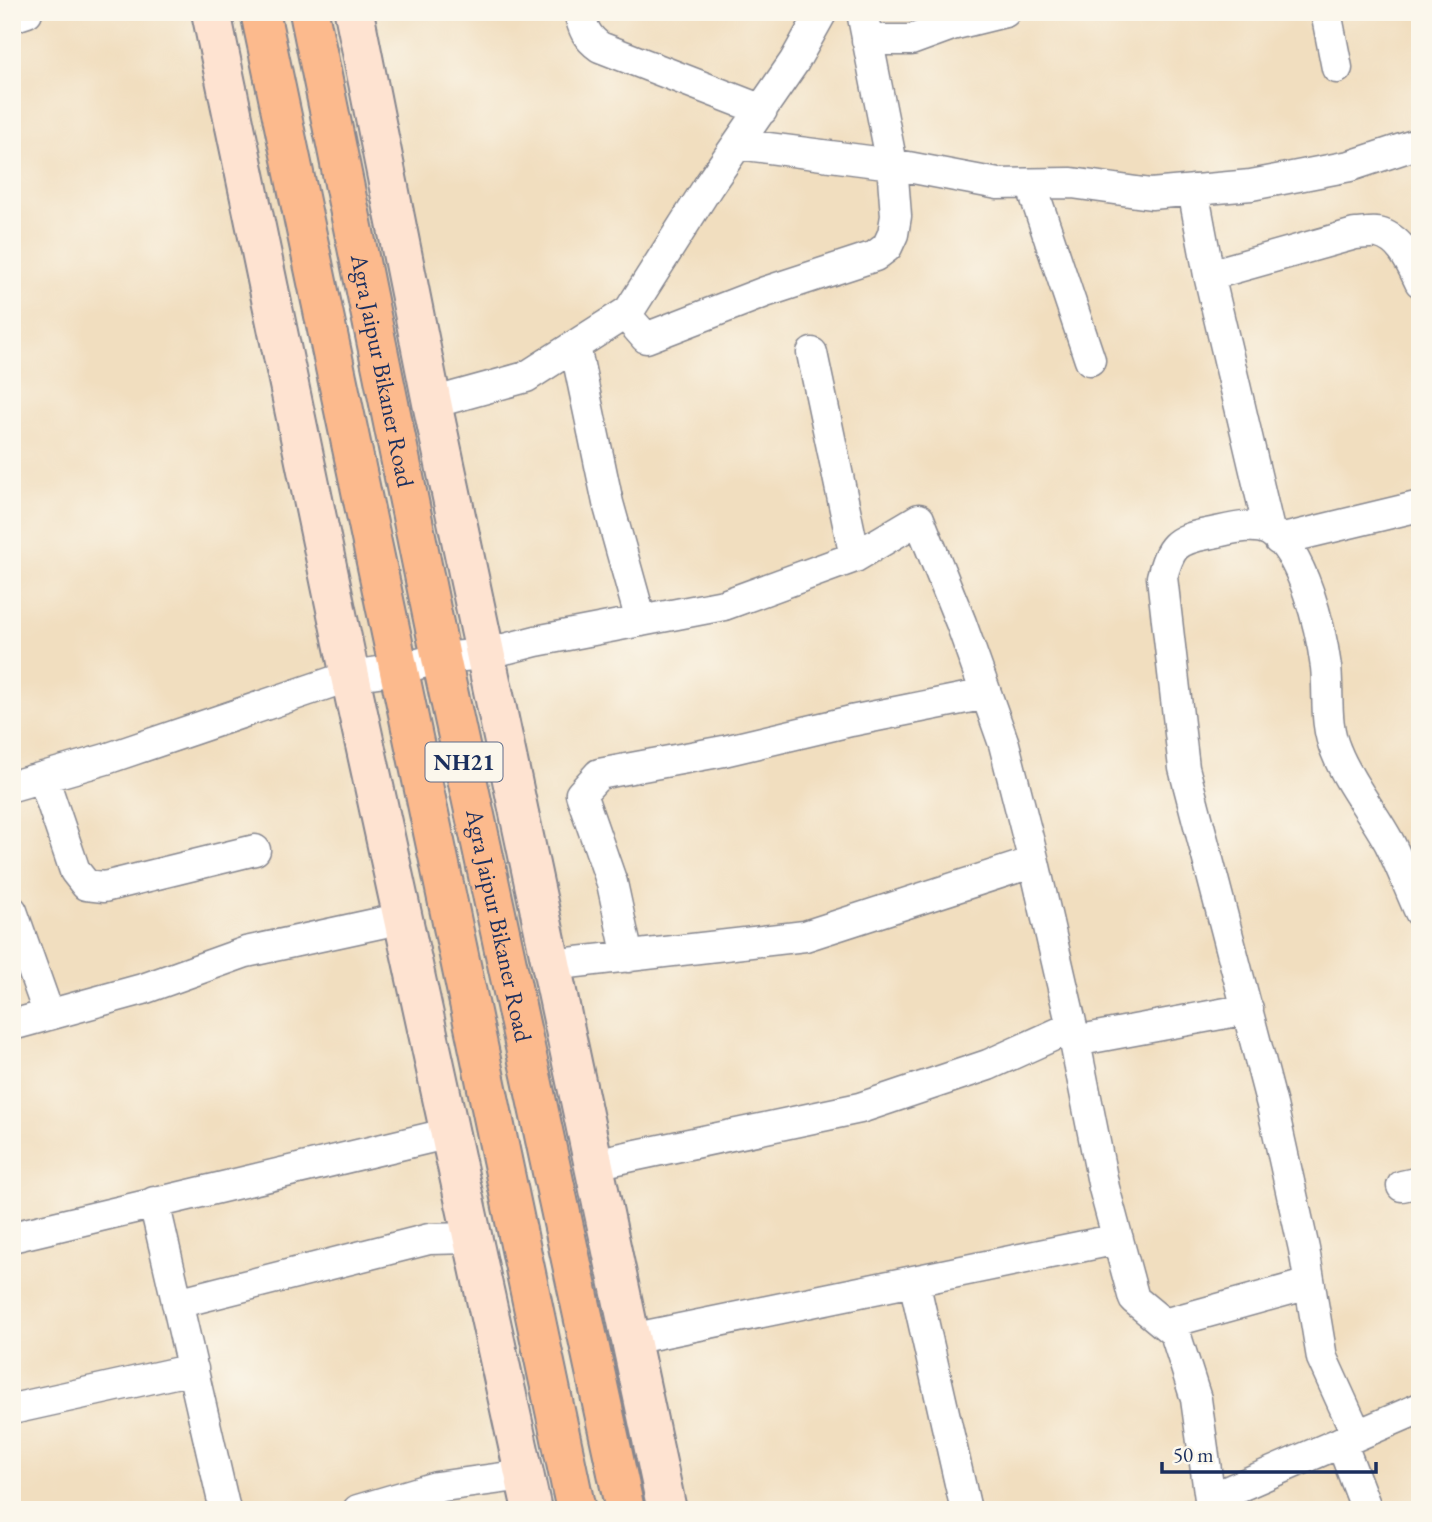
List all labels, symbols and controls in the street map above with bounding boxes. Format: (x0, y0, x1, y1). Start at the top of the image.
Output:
street label: Agra Jaipur Bikaner Road (344, 250, 422, 491)
road number: NH21 (426, 742, 503, 782)
street label: Agra Jaipur Bikaner Road (459, 805, 540, 1045)
scale bar (1162, 1431, 1376, 1475)
text: 50 m (1173, 1441, 1214, 1468)

